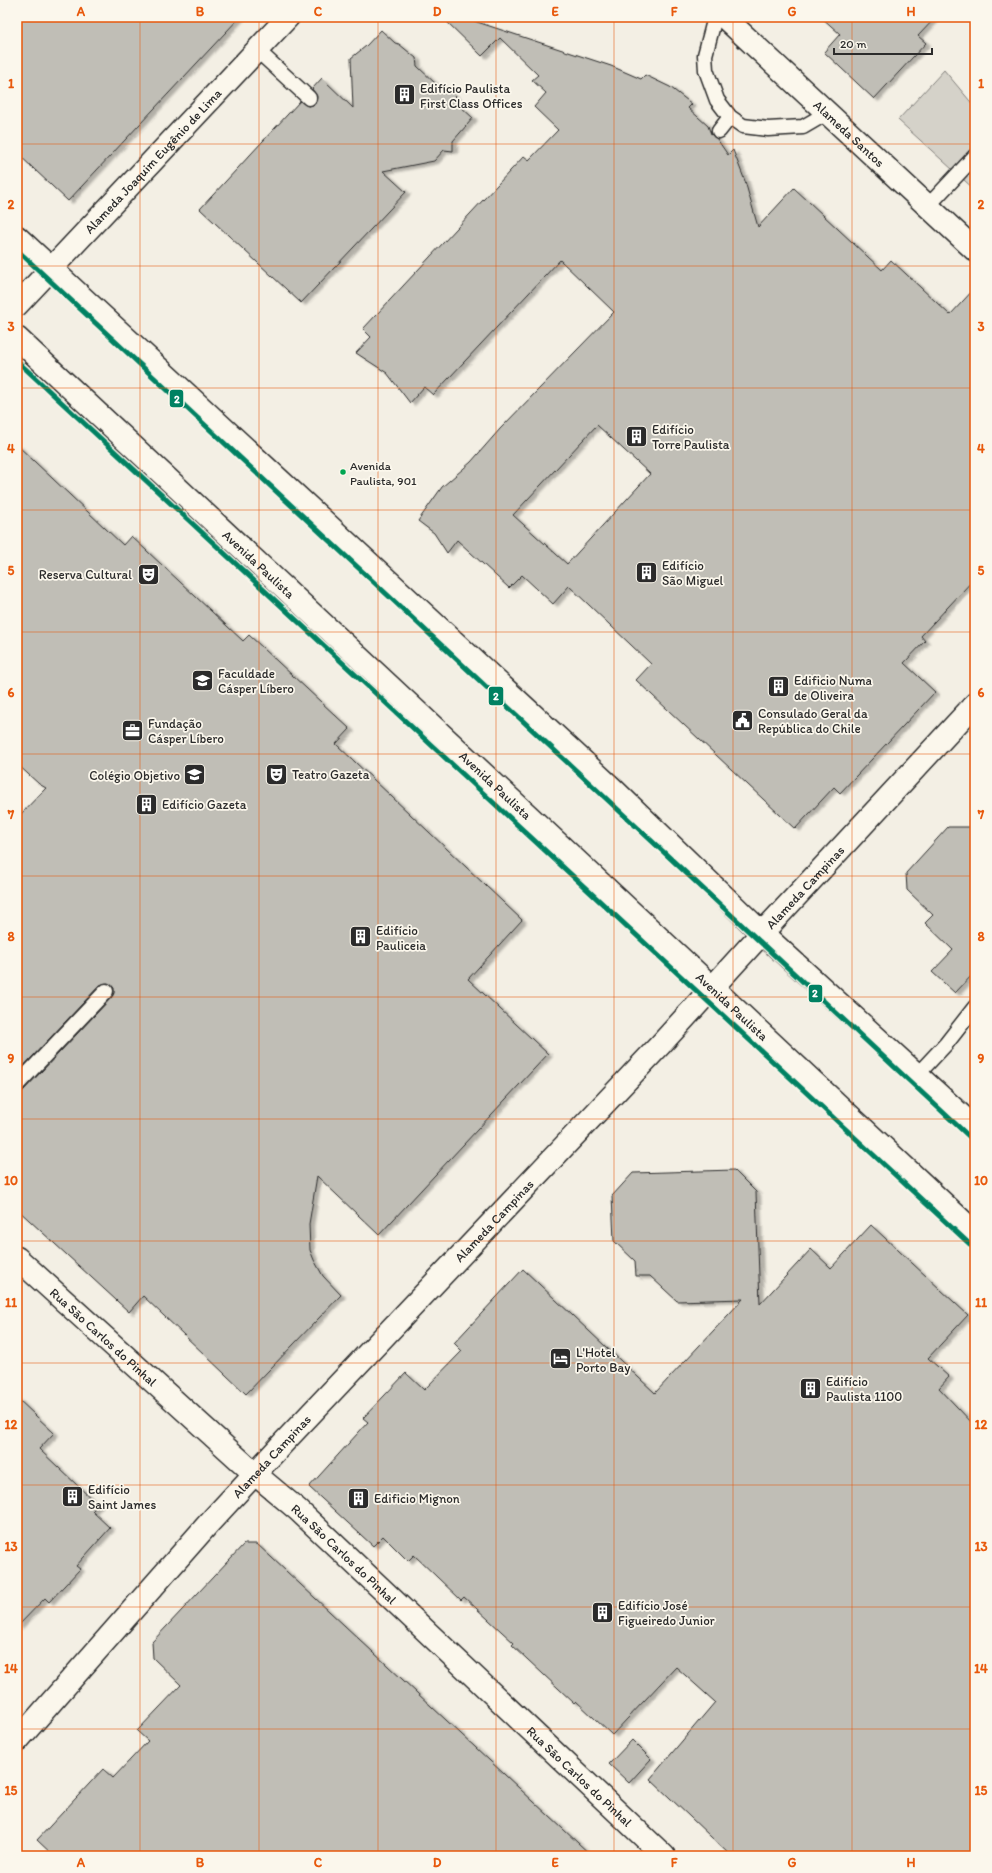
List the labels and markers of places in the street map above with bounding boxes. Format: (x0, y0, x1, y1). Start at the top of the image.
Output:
place label: Edifício Paulista First Class Offices (420, 81, 523, 111)
building icon: Edifício Paulista First Class Offices (392, 82, 418, 108)
place label: Edifício Torre Paulista (652, 422, 730, 452)
building icon: Edifício Torre Paulista (623, 423, 649, 449)
place label: Avenida Paulista, 901 (350, 459, 417, 488)
marker: Avenida Paulista, 901 (338, 467, 348, 477)
place label: Edifício São Miguel (662, 558, 724, 588)
building icon: Edifício São Miguel (634, 559, 660, 585)
theatre icon: Reserva Cultural (135, 561, 161, 587)
place label: Reserva Cultural (39, 567, 132, 582)
place label: Faculdade Cásper Líbero (218, 666, 294, 696)
school or university icon: Faculdade Cásper Líbero (190, 667, 216, 693)
place label: Edificio Numa de Oliveira (794, 673, 873, 703)
building icon: Edificio Numa de Oliveira (766, 674, 792, 700)
place label: Consulado Geral da República do Chile (758, 706, 868, 736)
public building icon: Consulado Geral da República do Chile (729, 707, 755, 733)
place label: Fundação Cásper Líbero (148, 716, 224, 746)
office icon: Fundação Cásper Líbero (119, 717, 145, 743)
theatre icon: Teatro Gazeta (263, 761, 289, 787)
school or university icon: Colégio Objetivo (182, 762, 208, 788)
place label: Teatro Gazeta (292, 767, 370, 782)
place label: Colégio Objetivo (89, 768, 180, 783)
building icon: Edifício Gazeta (133, 791, 159, 817)
place label: Edifício Gazeta (162, 797, 247, 812)
place label: Edifício Pauliceia (376, 923, 426, 953)
building icon: Edifício Pauliceia (348, 924, 374, 950)
place label: L'Hotel Porto Bay (576, 1345, 630, 1375)
hotel icon: L'Hotel Porto Bay (548, 1346, 574, 1372)
place label: Edifício Paulista 1100 (826, 1374, 902, 1404)
building icon: Edifício Paulista 1100 (797, 1375, 823, 1401)
place label: Edifício Saint James (88, 1482, 156, 1512)
building icon: Edifício Saint James (60, 1483, 86, 1509)
building icon: Edificio Mignon (346, 1485, 372, 1511)
place label: Edificio Mignon (374, 1491, 460, 1506)
place label: Edifício José Figueiredo Junior (618, 1598, 715, 1628)
building icon: Edifício José Figueiredo Junior (589, 1599, 615, 1625)

